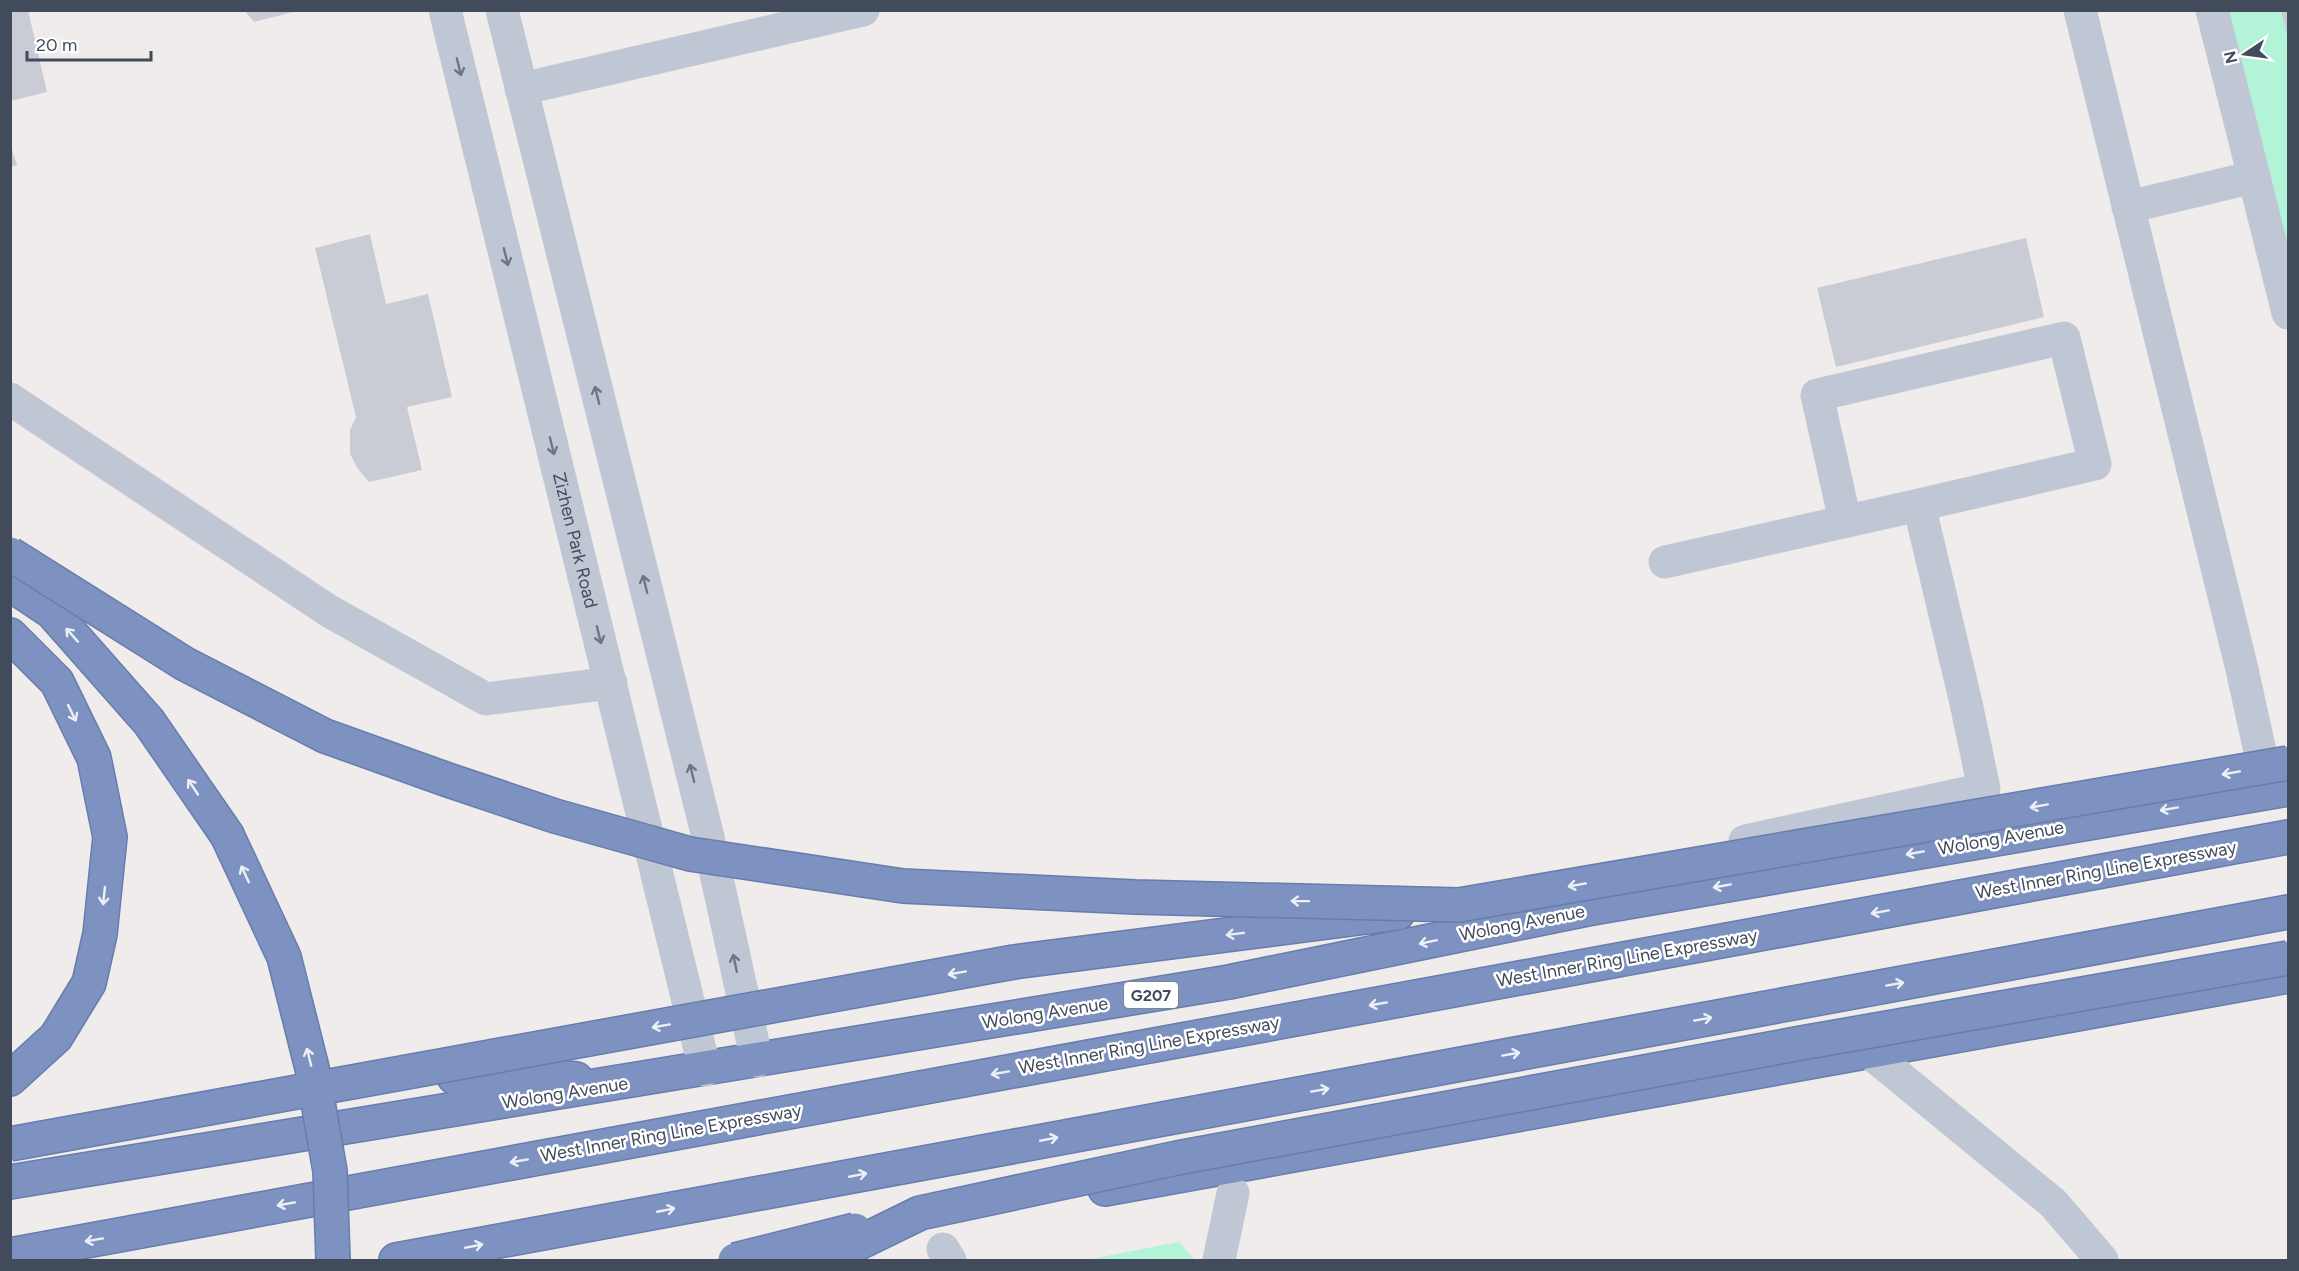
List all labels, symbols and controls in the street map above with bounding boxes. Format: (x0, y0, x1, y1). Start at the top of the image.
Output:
scale bar (27, 24, 152, 62)
north arrow (2215, 24, 2275, 84)
text: 20 m (36, 34, 77, 56)
text: N (2220, 49, 2242, 65)
one-way arrow (453, 57, 465, 76)
one-way arrow (500, 247, 512, 266)
one-way arrow (591, 386, 603, 405)
one-way arrow (547, 436, 559, 455)
street label: Zizhen Park Road (548, 470, 602, 610)
one-way arrow (638, 575, 650, 594)
one-way arrow (594, 625, 606, 644)
one-way arrow (65, 628, 79, 643)
one-way arrow (67, 704, 79, 722)
one-way arrow (685, 764, 697, 783)
one-way arrow (2221, 768, 2241, 779)
one-way arrow (187, 778, 200, 795)
one-way arrow (2029, 801, 2049, 812)
one-way arrow (2159, 804, 2179, 815)
street label: Wolong Avenue (1936, 816, 2066, 860)
street label: West Inner Ring Line Expressway (1974, 836, 2239, 904)
one-way arrow (1905, 848, 1925, 859)
one-way arrow (238, 865, 250, 883)
one-way arrow (1568, 880, 1588, 891)
one-way arrow (1713, 881, 1733, 892)
one-way arrow (98, 885, 109, 905)
one-way arrow (1291, 895, 1311, 907)
street label: Wolong Avenue (1457, 900, 1587, 946)
one-way arrow (1870, 907, 1890, 918)
street label: West Inner Ring Line Expressway (1495, 924, 1760, 992)
one-way arrow (1225, 929, 1245, 940)
one-way arrow (1418, 937, 1438, 948)
one-way arrow (729, 954, 741, 973)
one-way arrow (947, 968, 967, 979)
one-way arrow (1885, 978, 1904, 989)
road number: G207 (1124, 982, 1178, 1008)
street label: Wolong Avenue (980, 992, 1110, 1034)
one-way arrow (1369, 998, 1388, 1009)
street label: West Inner Ring Line Expressway (1017, 1011, 1282, 1079)
one-way arrow (1693, 1013, 1713, 1024)
one-way arrow (652, 1021, 672, 1032)
one-way arrow (303, 1048, 315, 1067)
one-way arrow (1501, 1049, 1521, 1060)
one-way arrow (990, 1068, 1010, 1079)
street label: Wolong Avenue (500, 1072, 630, 1114)
one-way arrow (1309, 1084, 1329, 1095)
street label: West Inner Ring Line Expressway (539, 1099, 804, 1167)
one-way arrow (1039, 1133, 1059, 1144)
one-way arrow (509, 1156, 529, 1167)
one-way arrow (847, 1169, 867, 1180)
one-way arrow (276, 1199, 296, 1210)
one-way arrow (656, 1205, 675, 1216)
one-way arrow (84, 1234, 104, 1245)
one-way arrow (464, 1240, 484, 1251)

